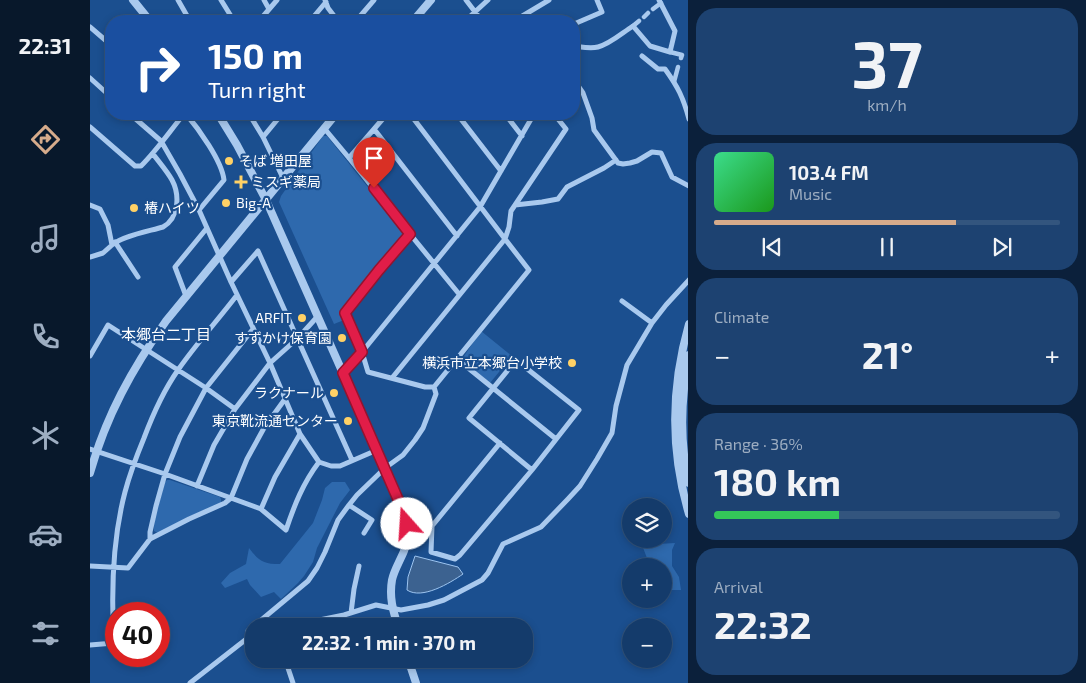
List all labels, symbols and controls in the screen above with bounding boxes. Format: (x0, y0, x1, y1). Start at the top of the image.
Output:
text: 37 (851, 23, 923, 101)
text: 22:31 (18, 32, 72, 58)
text: 150 m (208, 34, 303, 76)
icon: right (125, 35, 190, 100)
text: Turn right (208, 76, 306, 102)
text: km/h (867, 95, 907, 114)
icon: directions (28, 122, 63, 157)
pin (353, 137, 395, 188)
icon: arrive (360, 144, 388, 172)
place label: そば 増田屋 (239, 152, 312, 169)
marker: そば 増田屋 (223, 155, 235, 167)
text: 103.4 FM (789, 161, 869, 184)
place label: ミスギ薬局 (251, 173, 321, 190)
marker: ミスギ薬局 (235, 176, 247, 188)
text: Music (789, 184, 832, 203)
place label: Big-A (236, 194, 271, 211)
marker: Big-A (220, 197, 232, 209)
place label: 椿ハイツ (144, 199, 200, 216)
marker: 椿ハイツ (128, 202, 140, 214)
icon: music (28, 221, 63, 256)
icon: previous (758, 233, 786, 261)
icon: pause (873, 233, 901, 261)
icon: next (988, 233, 1016, 261)
text: Climate (714, 307, 769, 326)
place label: ARFIT (255, 309, 292, 326)
marker: ARFIT (296, 312, 308, 324)
icon: phone (28, 319, 63, 354)
district label: 本郷台二丁目 (121, 325, 211, 343)
place label: すずかけ保育園 (234, 329, 332, 346)
text: 21° (862, 331, 913, 377)
marker: すずかけ保育園 (336, 332, 348, 344)
text: − (714, 338, 730, 372)
text: + (1045, 338, 1060, 372)
place label: 横浜市立本郷台小学校 (422, 354, 562, 371)
marker: 横浜市立本郷台小学校 (566, 357, 578, 369)
place label: ラクナール (254, 384, 324, 401)
marker: ラクナール (328, 387, 340, 399)
place label: 東京靴流通センター (212, 412, 338, 429)
marker: 東京靴流通センター (342, 415, 354, 427)
icon: climate (28, 418, 63, 453)
text: Range · 36% (714, 434, 803, 453)
text: 180 km (714, 458, 841, 504)
position arrow (380, 497, 432, 549)
map controls (622, 498, 672, 668)
button: layers (622, 498, 672, 548)
icon: car (28, 517, 63, 552)
button: + (622, 558, 672, 608)
text: Arrival (714, 577, 763, 596)
text: 22:32 (714, 601, 812, 647)
speed limit sign: 40 (105, 602, 170, 667)
icon: filters (28, 616, 63, 651)
button: − (622, 618, 672, 668)
text: 22:32 · 1 min · 370 m (302, 631, 476, 654)

